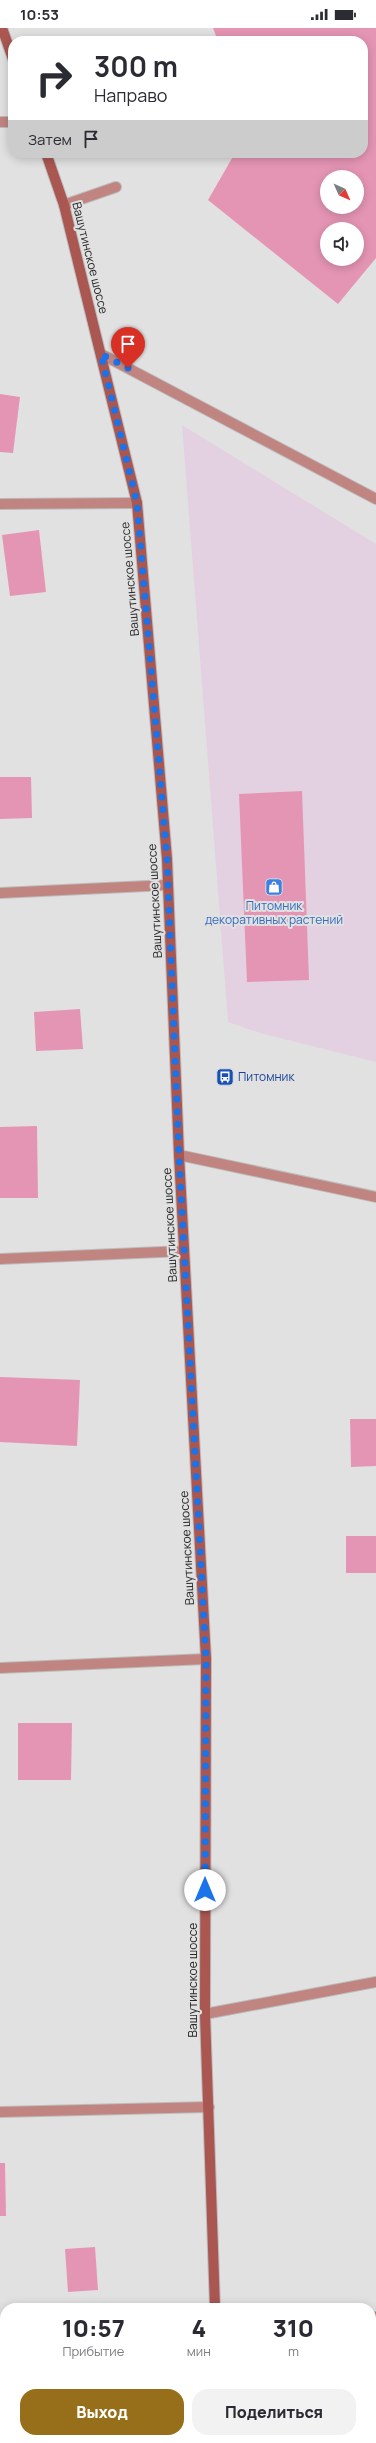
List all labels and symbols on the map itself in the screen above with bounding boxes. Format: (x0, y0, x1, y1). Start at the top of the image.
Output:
north arrow (320, 170, 364, 214)
street label: Вашутинское шоссе (68, 200, 113, 316)
pin (111, 327, 145, 368)
street label: Вашутинское шоссе (116, 521, 143, 637)
street label: Вашутинское шоссе (143, 843, 166, 959)
shop icon: Питомник декоративных растений (264, 877, 284, 897)
place label: Питомник декоративных растений (205, 897, 343, 928)
bus stop icon: Питомник (215, 1067, 235, 1087)
place label: Питомник (238, 1068, 295, 1085)
street label: Вашутинское шоссе (158, 1167, 181, 1283)
street label: Вашутинское шоссе (175, 1490, 198, 1606)
position arrow (184, 1869, 226, 1911)
street label: Вашутинское шоссе (184, 1923, 201, 2037)

